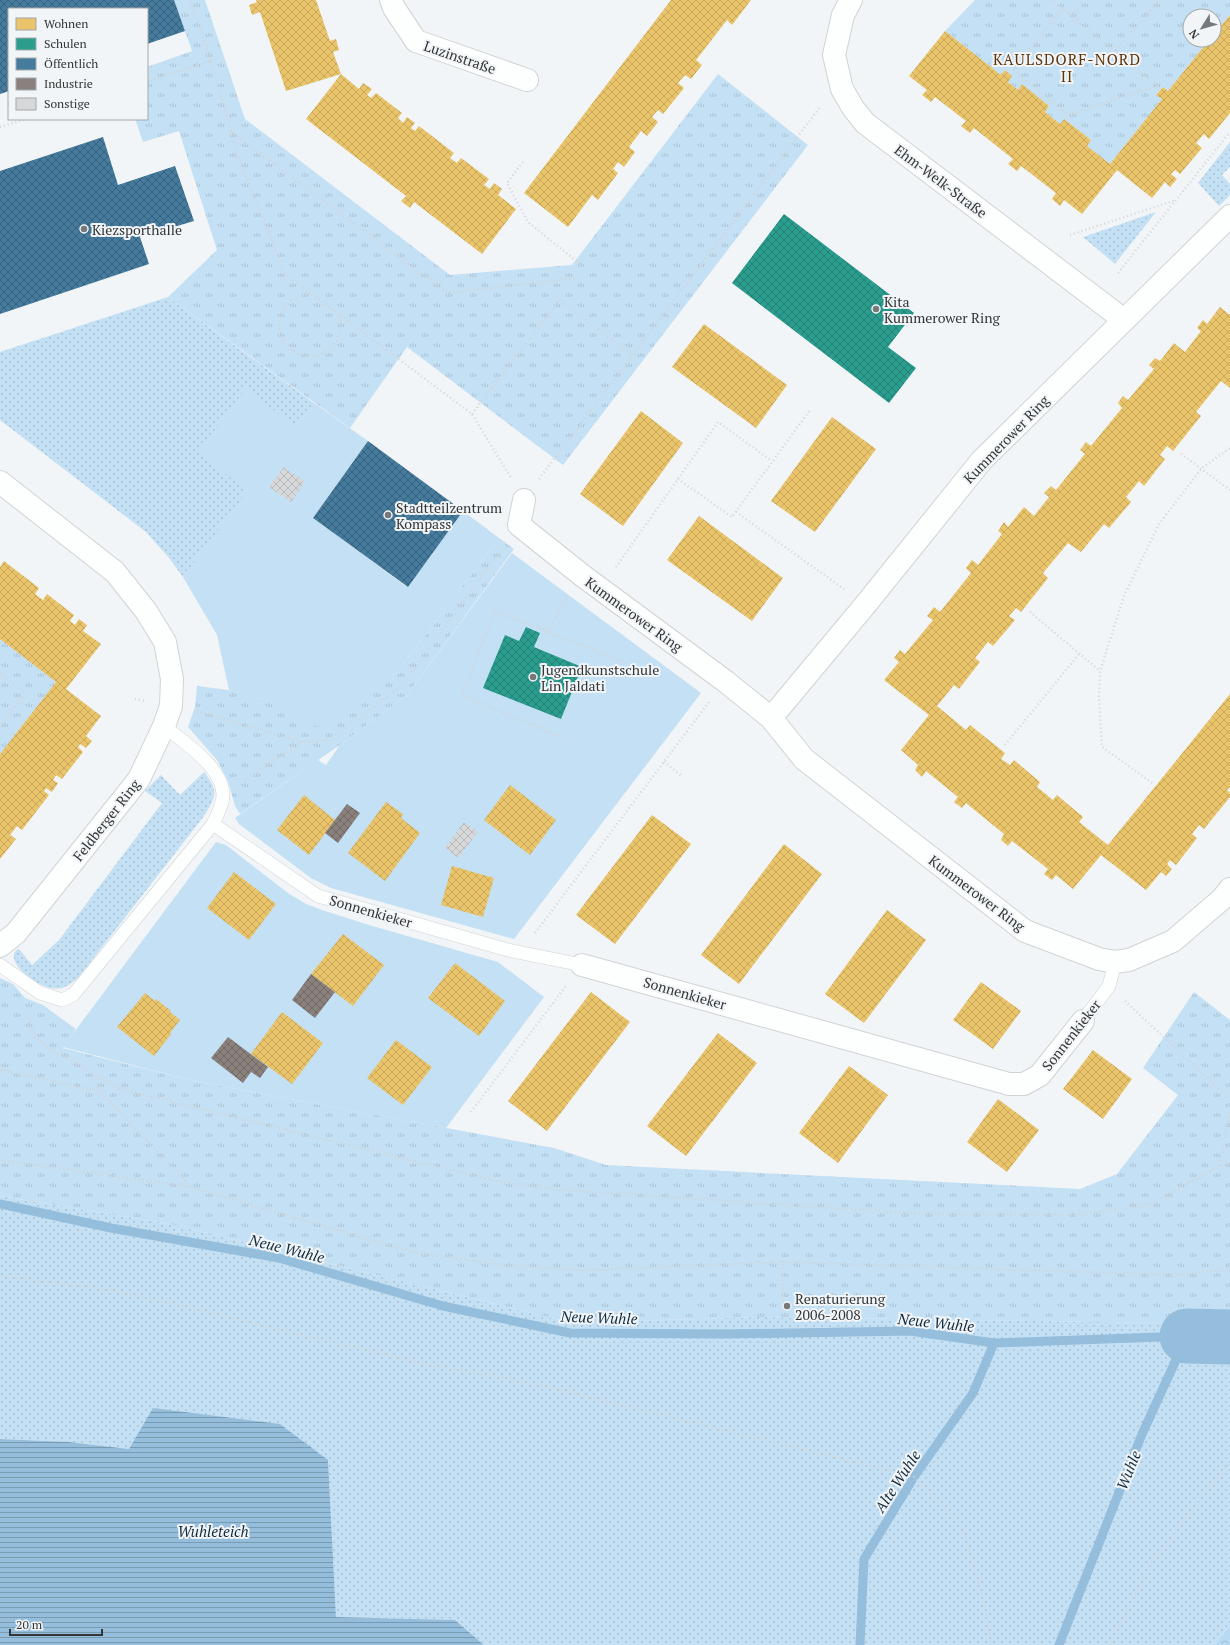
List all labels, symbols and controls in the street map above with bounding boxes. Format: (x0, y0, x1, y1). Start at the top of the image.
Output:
legend (8, 8, 148, 120)
north arrow (1182, 8, 1222, 48)
text: Wohnen (44, 16, 88, 31)
text: N (1186, 26, 1202, 42)
text: Schulen (44, 36, 87, 51)
street label: Luzinstraße (422, 36, 498, 78)
district label: KAULSDORF-NORD II (993, 49, 1141, 86)
text: Öffentlich (44, 56, 98, 71)
text: Industrie (44, 76, 93, 91)
text: Sonstige (44, 96, 90, 111)
street label: Ehm-Welk-Straße (891, 140, 991, 222)
place label: Kiezsporthalle (92, 220, 182, 239)
marker: Kiezsporthalle (79, 224, 89, 234)
place label: Kita Kummerower Ring (884, 292, 1001, 327)
marker: Kita Kummerower Ring (871, 304, 881, 314)
street label: Kummerower Ring (959, 390, 1054, 487)
place label: Stadtteilzentrum Kompass (396, 498, 502, 533)
marker: Stadtteilzentrum Kompass (383, 510, 393, 520)
street label: Kummerower Ring (582, 572, 687, 656)
place label: Jugendkunstschule Lin Jaldati (541, 660, 659, 695)
marker: Jugendkunstschule Lin Jaldati (528, 672, 538, 682)
street label: Feldberger Ring (68, 775, 144, 865)
street label: Kummerower Ring (925, 851, 1029, 936)
street label: Sonnenkieker (327, 890, 415, 932)
street label: Sonnenkieker (641, 972, 729, 1014)
street label: Sonnenkieker (1037, 995, 1105, 1074)
water label: Neue Wuhle (246, 1229, 327, 1267)
place label: Renaturierung 2006-2008 (795, 1289, 886, 1324)
marker: Renaturierung 2006-2008 (782, 1301, 792, 1311)
water label: Neue Wuhle (559, 1306, 638, 1328)
water label: Neue Wuhle (896, 1308, 975, 1336)
water label: Alte Wuhle (869, 1446, 925, 1517)
water label: Wuhle (1111, 1447, 1145, 1493)
water label: Wuhleteich (177, 1521, 249, 1541)
scale bar (10, 1611, 102, 1637)
text: 20 m (16, 1617, 43, 1632)

